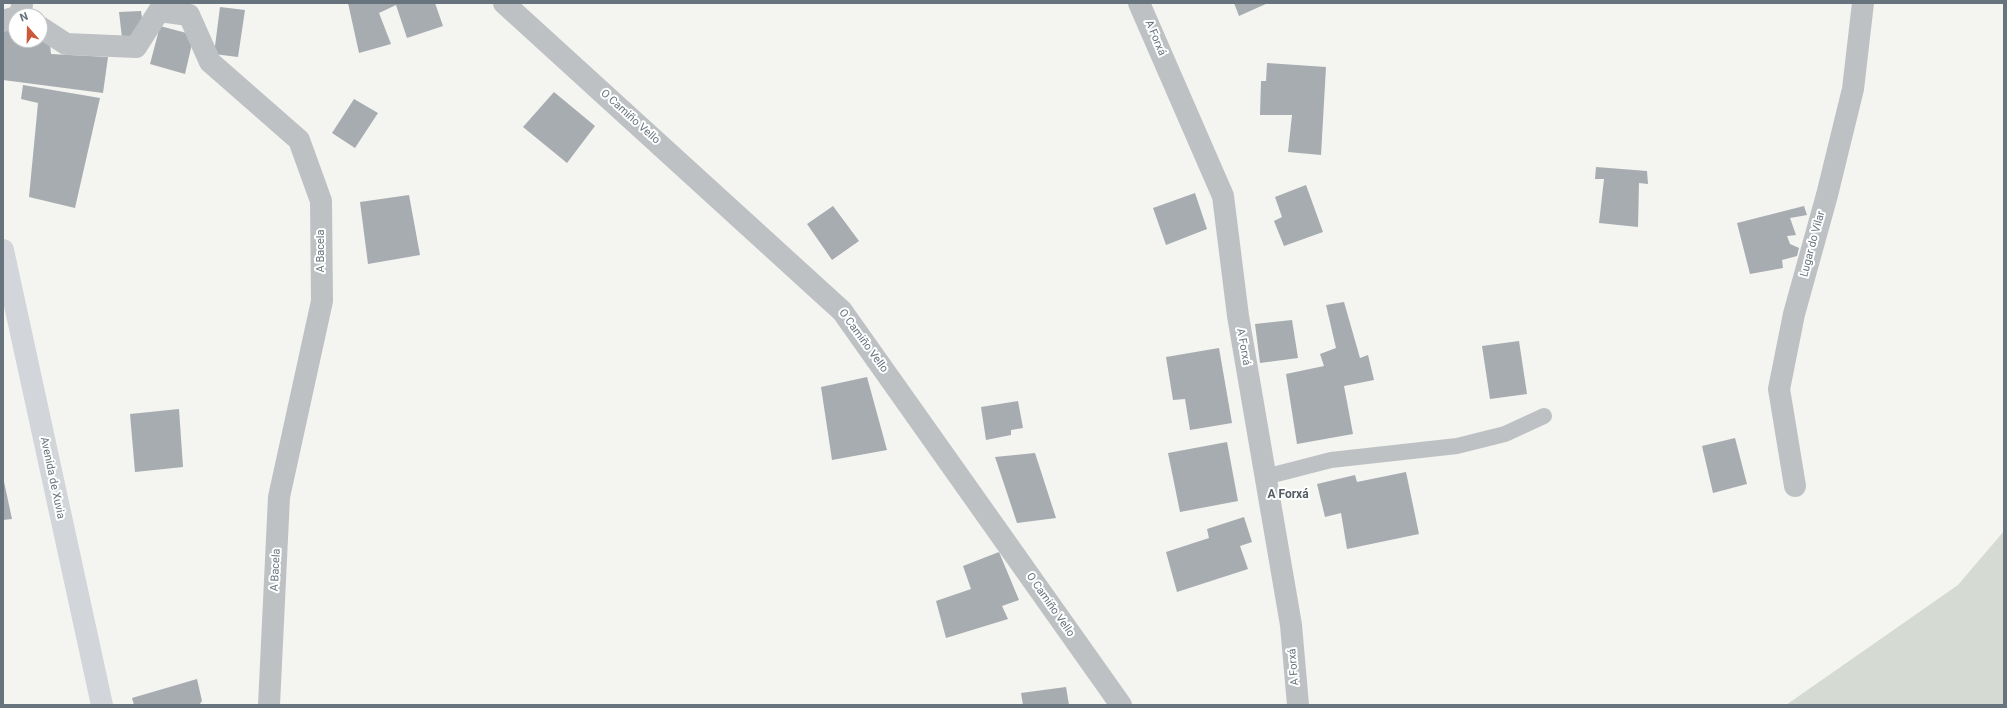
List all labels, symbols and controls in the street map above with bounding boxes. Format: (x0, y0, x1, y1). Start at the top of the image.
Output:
north arrow (8, 8, 48, 48)
text: N (18, 10, 30, 25)
street label: A Forxá (1142, 18, 1168, 58)
street label: O Camiño Vello (598, 87, 662, 147)
street label: Lugar do Vilar (1798, 210, 1828, 278)
street label: A Bacela (314, 230, 328, 272)
street label: O Camiño Vello (836, 307, 890, 375)
street label: A Forxá (1233, 327, 1253, 367)
street label: Avenida de Xuvia (37, 436, 67, 520)
district label: A Forxá (1267, 488, 1309, 502)
street label: A Bacela (268, 548, 284, 592)
street label: O Camiño Vello (1023, 570, 1077, 640)
street label: A Forxá (1286, 648, 1302, 686)

